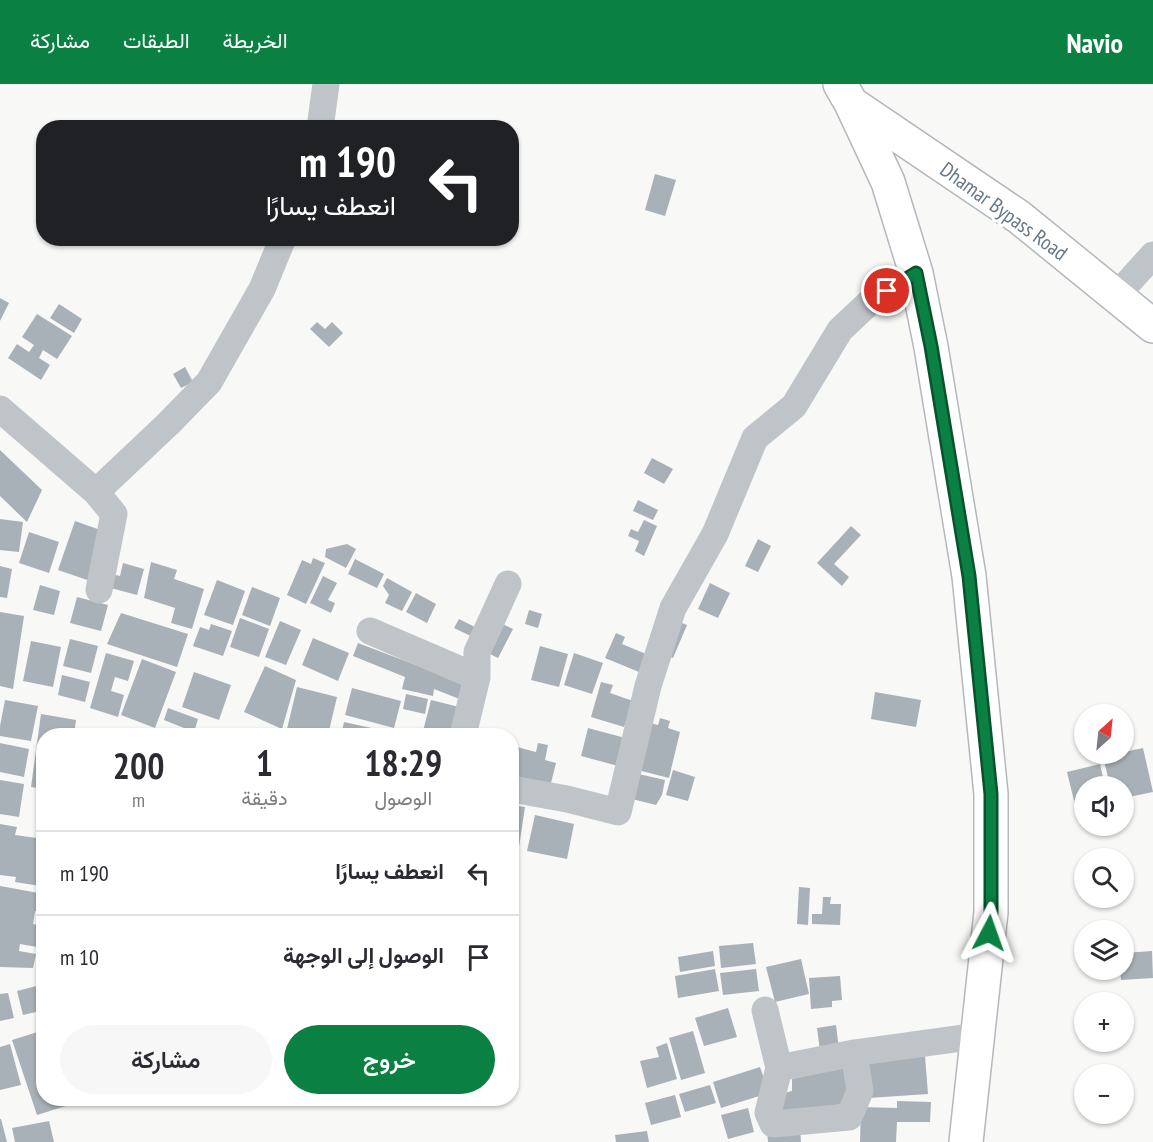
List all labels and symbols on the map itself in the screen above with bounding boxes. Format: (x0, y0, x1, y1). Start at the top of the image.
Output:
street label: Dhamar Bypass Road (935, 156, 1073, 266)
pin (861, 265, 912, 316)
north arrow (1074, 704, 1134, 764)
position arrow (957, 901, 1021, 965)

